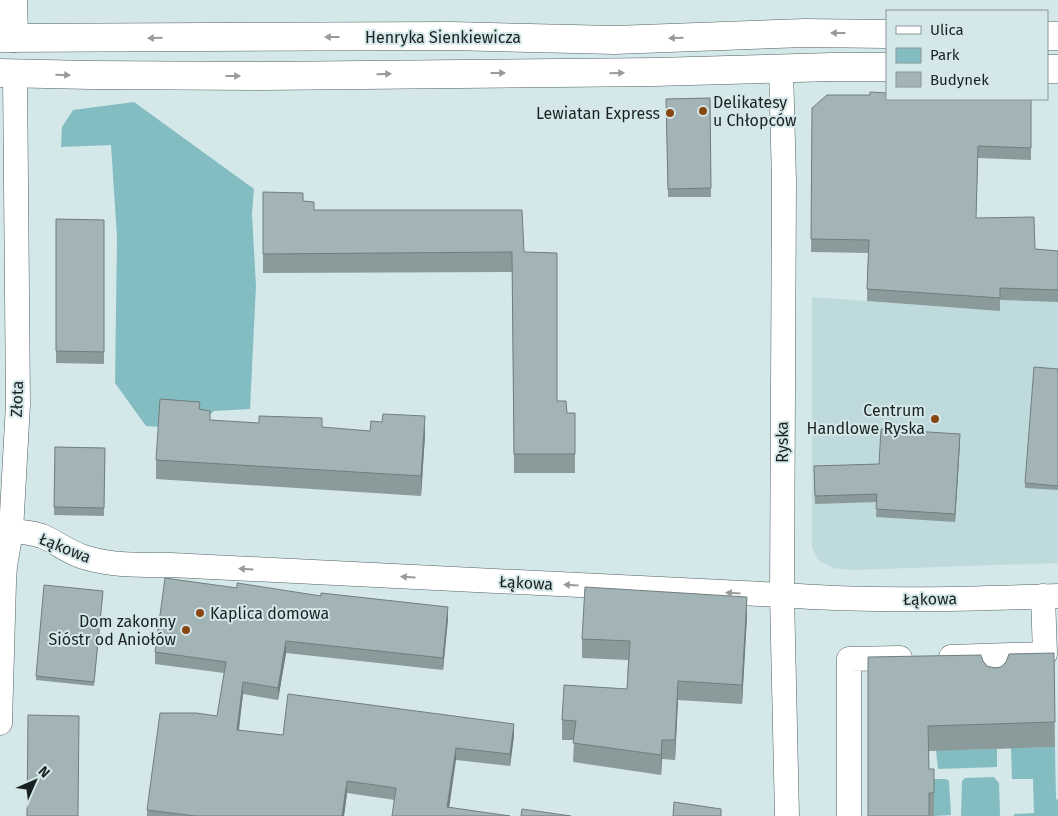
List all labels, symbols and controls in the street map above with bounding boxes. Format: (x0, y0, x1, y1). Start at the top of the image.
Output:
legend (886, 10, 1048, 100)
text: Ulica (930, 21, 964, 39)
street label: Henryka Sienkiewicza (365, 28, 521, 47)
one-way arrow (830, 29, 846, 37)
one-way arrow (324, 33, 340, 41)
one-way arrow (146, 34, 162, 42)
one-way arrow (667, 34, 683, 42)
text: Park (930, 46, 960, 64)
one-way arrow (609, 68, 625, 76)
one-way arrow (490, 69, 506, 77)
one-way arrow (376, 70, 392, 78)
one-way arrow (56, 71, 72, 79)
one-way arrow (225, 71, 241, 79)
text: Budynek (930, 71, 989, 89)
place label: Delikatesy u Chłopców (713, 93, 797, 130)
place label: Lewiatan Express (536, 104, 660, 123)
marker: Delikatesy u Chłopców (697, 105, 709, 117)
marker: Lewiatan Express (664, 107, 676, 119)
street label: Złota (7, 380, 27, 418)
place label: Centrum Handlowe Ryska (807, 401, 925, 438)
marker: Centrum Handlowe Ryska (929, 413, 941, 425)
street label: Ryska (773, 421, 792, 463)
street label: Łąkowa (36, 529, 94, 568)
one-way arrow (238, 564, 254, 572)
street label: Łąkowa (498, 572, 554, 595)
one-way arrow (400, 573, 416, 581)
one-way arrow (562, 581, 578, 589)
one-way arrow (725, 589, 741, 597)
street label: Łąkowa (903, 589, 957, 610)
place label: Kaplica domowa (210, 604, 329, 623)
marker: Kaplica domowa (194, 607, 206, 619)
place label: Dom zakonny Sióstr od Aniołów (49, 612, 177, 649)
marker: Dom zakonny Sióstr od Aniołów (180, 624, 192, 636)
north arrow (10, 756, 60, 806)
text: N (35, 763, 53, 781)

